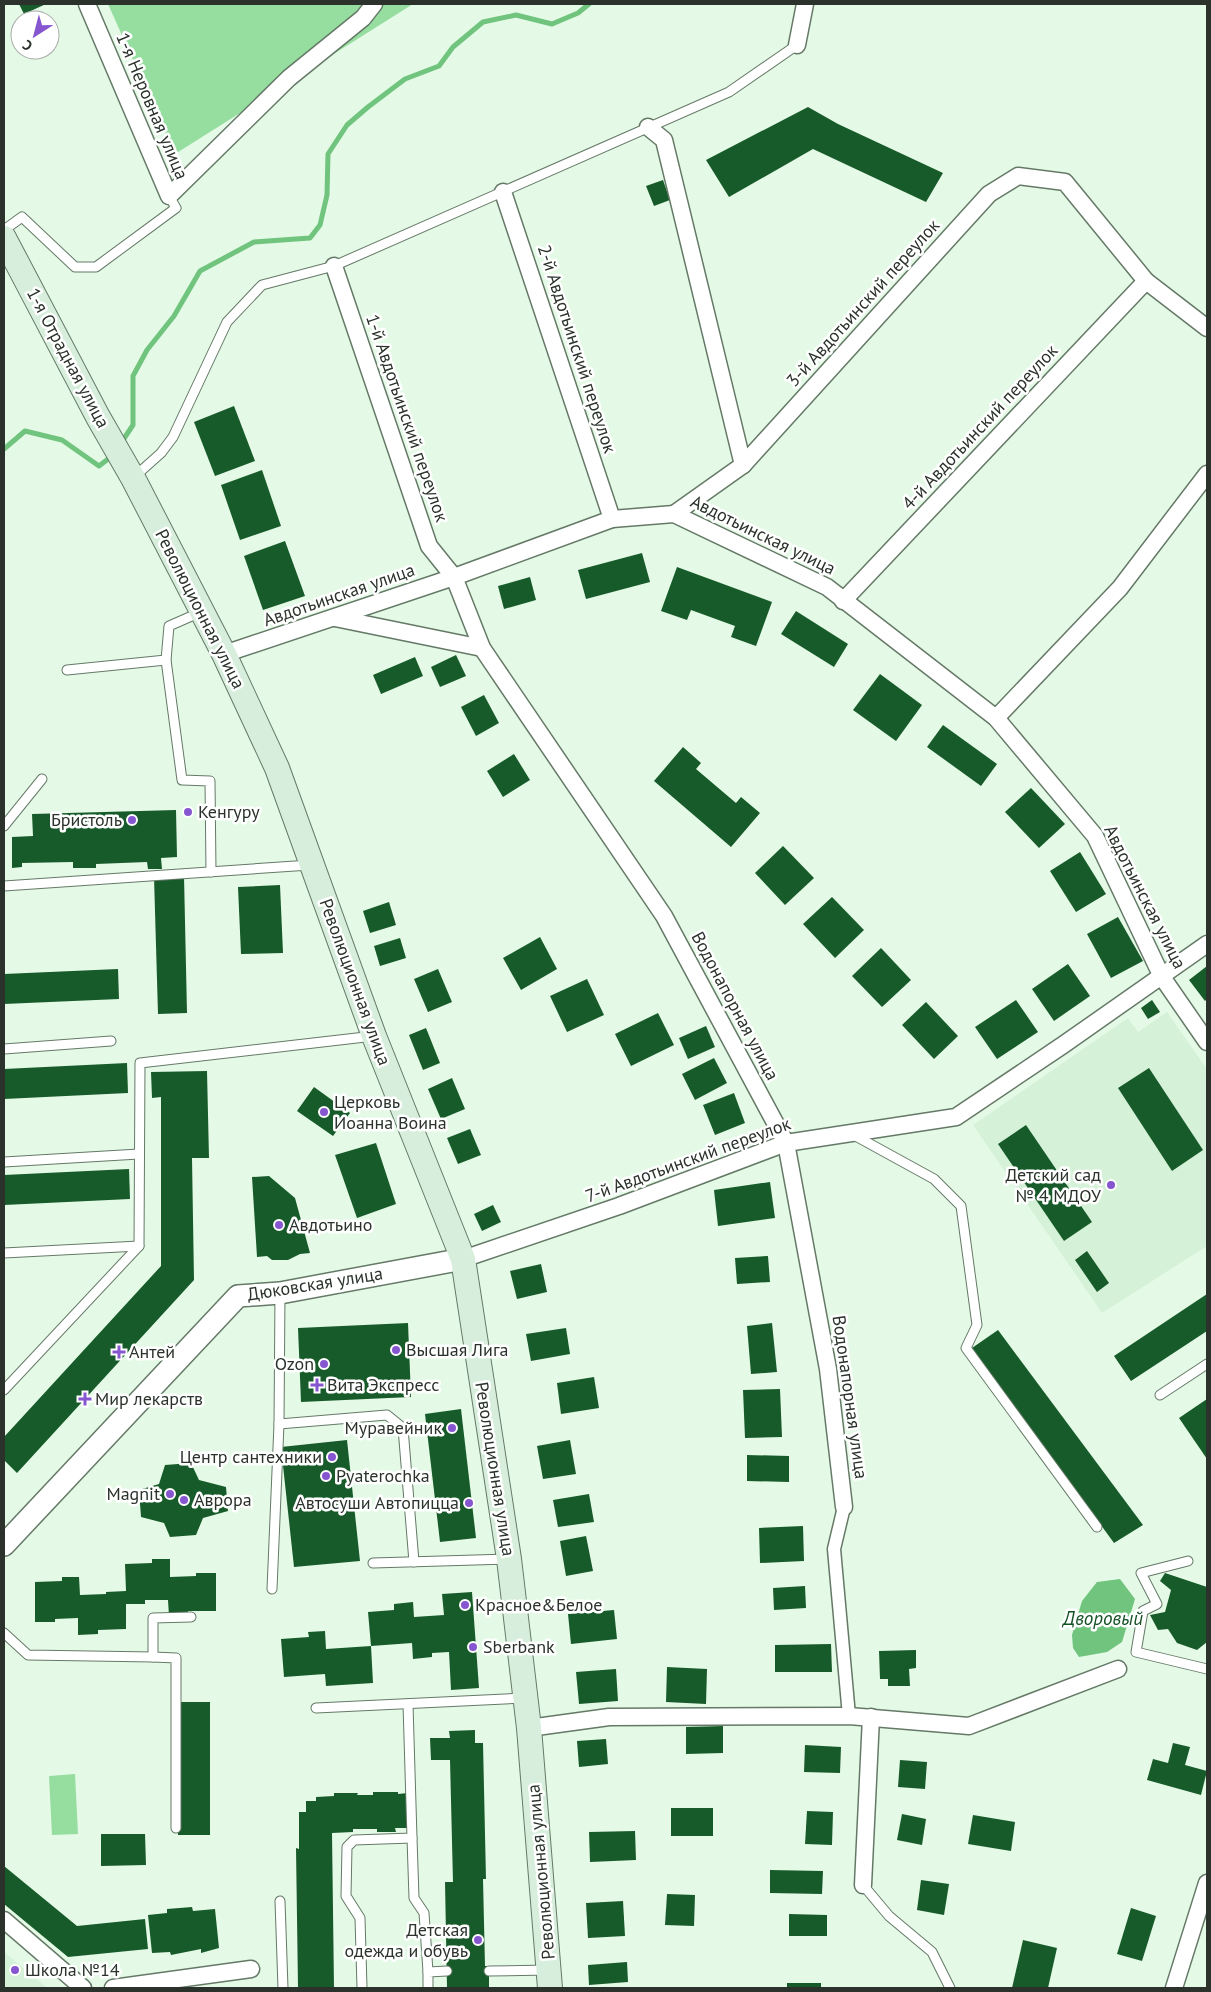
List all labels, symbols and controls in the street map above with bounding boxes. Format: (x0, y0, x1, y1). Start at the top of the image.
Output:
north arrow (10, 10, 60, 60)
street label: 1-я Неровная улица (111, 29, 194, 183)
text: С (19, 36, 36, 55)
street label: 3-й Авдотьинский переулок (781, 214, 944, 391)
street label: 2-й Авдотьинский переулок (533, 242, 622, 456)
street label: 1-я Отрадная улица (22, 284, 115, 432)
street label: 1-й Авдотьинский переулок (361, 311, 454, 525)
street label: 4-й Авдотьинский переулок (897, 339, 1063, 514)
street label: Авдотьинская улица (687, 489, 839, 580)
street label: Революционная улица (150, 525, 251, 692)
street label: Авдотьинская улица (260, 558, 418, 631)
place label: Кенгуру (198, 800, 260, 823)
marker: Кенгуру (182, 806, 194, 818)
place label: Бристоль (51, 808, 122, 831)
marker: Бристоль (126, 814, 138, 826)
street label: Авдотьинская улица (1099, 821, 1192, 973)
street label: Революционная улица (315, 895, 396, 1068)
street label: Водонапорная улица (687, 928, 784, 1084)
place label: Церковь Иоанна Воина (334, 1090, 447, 1134)
marker: Церковь Иоанна Воина (318, 1106, 330, 1118)
street label: 7-й Авдотьинский переулок (582, 1112, 794, 1207)
place label: Детский сад № 4 МДОУ (1005, 1163, 1101, 1207)
marker: Детский сад № 4 МДОУ (1105, 1179, 1117, 1191)
place label: Авдотьино (289, 1213, 372, 1236)
marker: Авдотьино (273, 1219, 285, 1231)
street label: Дюковская улица (246, 1261, 384, 1306)
street label: Водонапорная улица (828, 1314, 873, 1480)
place label: Высшая Лига (406, 1338, 509, 1361)
place label: Антей (129, 1340, 175, 1363)
marker: Высшая Лига (390, 1344, 402, 1356)
marker: Антей (113, 1346, 125, 1358)
place label: Ozon (275, 1352, 314, 1375)
marker: Ozon (318, 1358, 330, 1370)
place label: Вита Экспресс (327, 1373, 439, 1396)
marker: Вита Экспресс (311, 1379, 323, 1391)
street label: Революционная улица (470, 1380, 521, 1558)
place label: Мир лекарств (95, 1387, 203, 1410)
marker: Мир лекарств (79, 1393, 91, 1405)
place label: Муравейник (345, 1416, 442, 1439)
marker: Муравейник (446, 1422, 458, 1434)
place label: Центр сантехники (180, 1445, 322, 1468)
marker: Центр сантехники (326, 1451, 338, 1463)
place label: Pyaterochka (336, 1464, 430, 1487)
marker: Pyaterochka (320, 1470, 332, 1482)
place label: Magnit (106, 1482, 160, 1505)
marker: Magnit (164, 1488, 176, 1500)
place label: Аврора (194, 1488, 252, 1511)
place label: Автосуши Автопицца (295, 1491, 459, 1514)
marker: Аврора (178, 1494, 190, 1506)
marker: Автосуши Автопицца (463, 1497, 475, 1509)
place label: Красное&Белое (475, 1593, 602, 1616)
marker: Красное&Белое (459, 1599, 471, 1611)
water label: Дворовый (1061, 1606, 1143, 1630)
place label: Sberbank (483, 1635, 555, 1658)
marker: Sberbank (467, 1641, 479, 1653)
street label: Революционная улица (521, 1783, 560, 1961)
place label: Детская одежда и обувь (344, 1918, 468, 1962)
marker: Детская одежда и обувь (472, 1934, 484, 1946)
place label: Школа №14 (25, 1958, 120, 1981)
marker: Школа №14 (9, 1964, 21, 1976)

